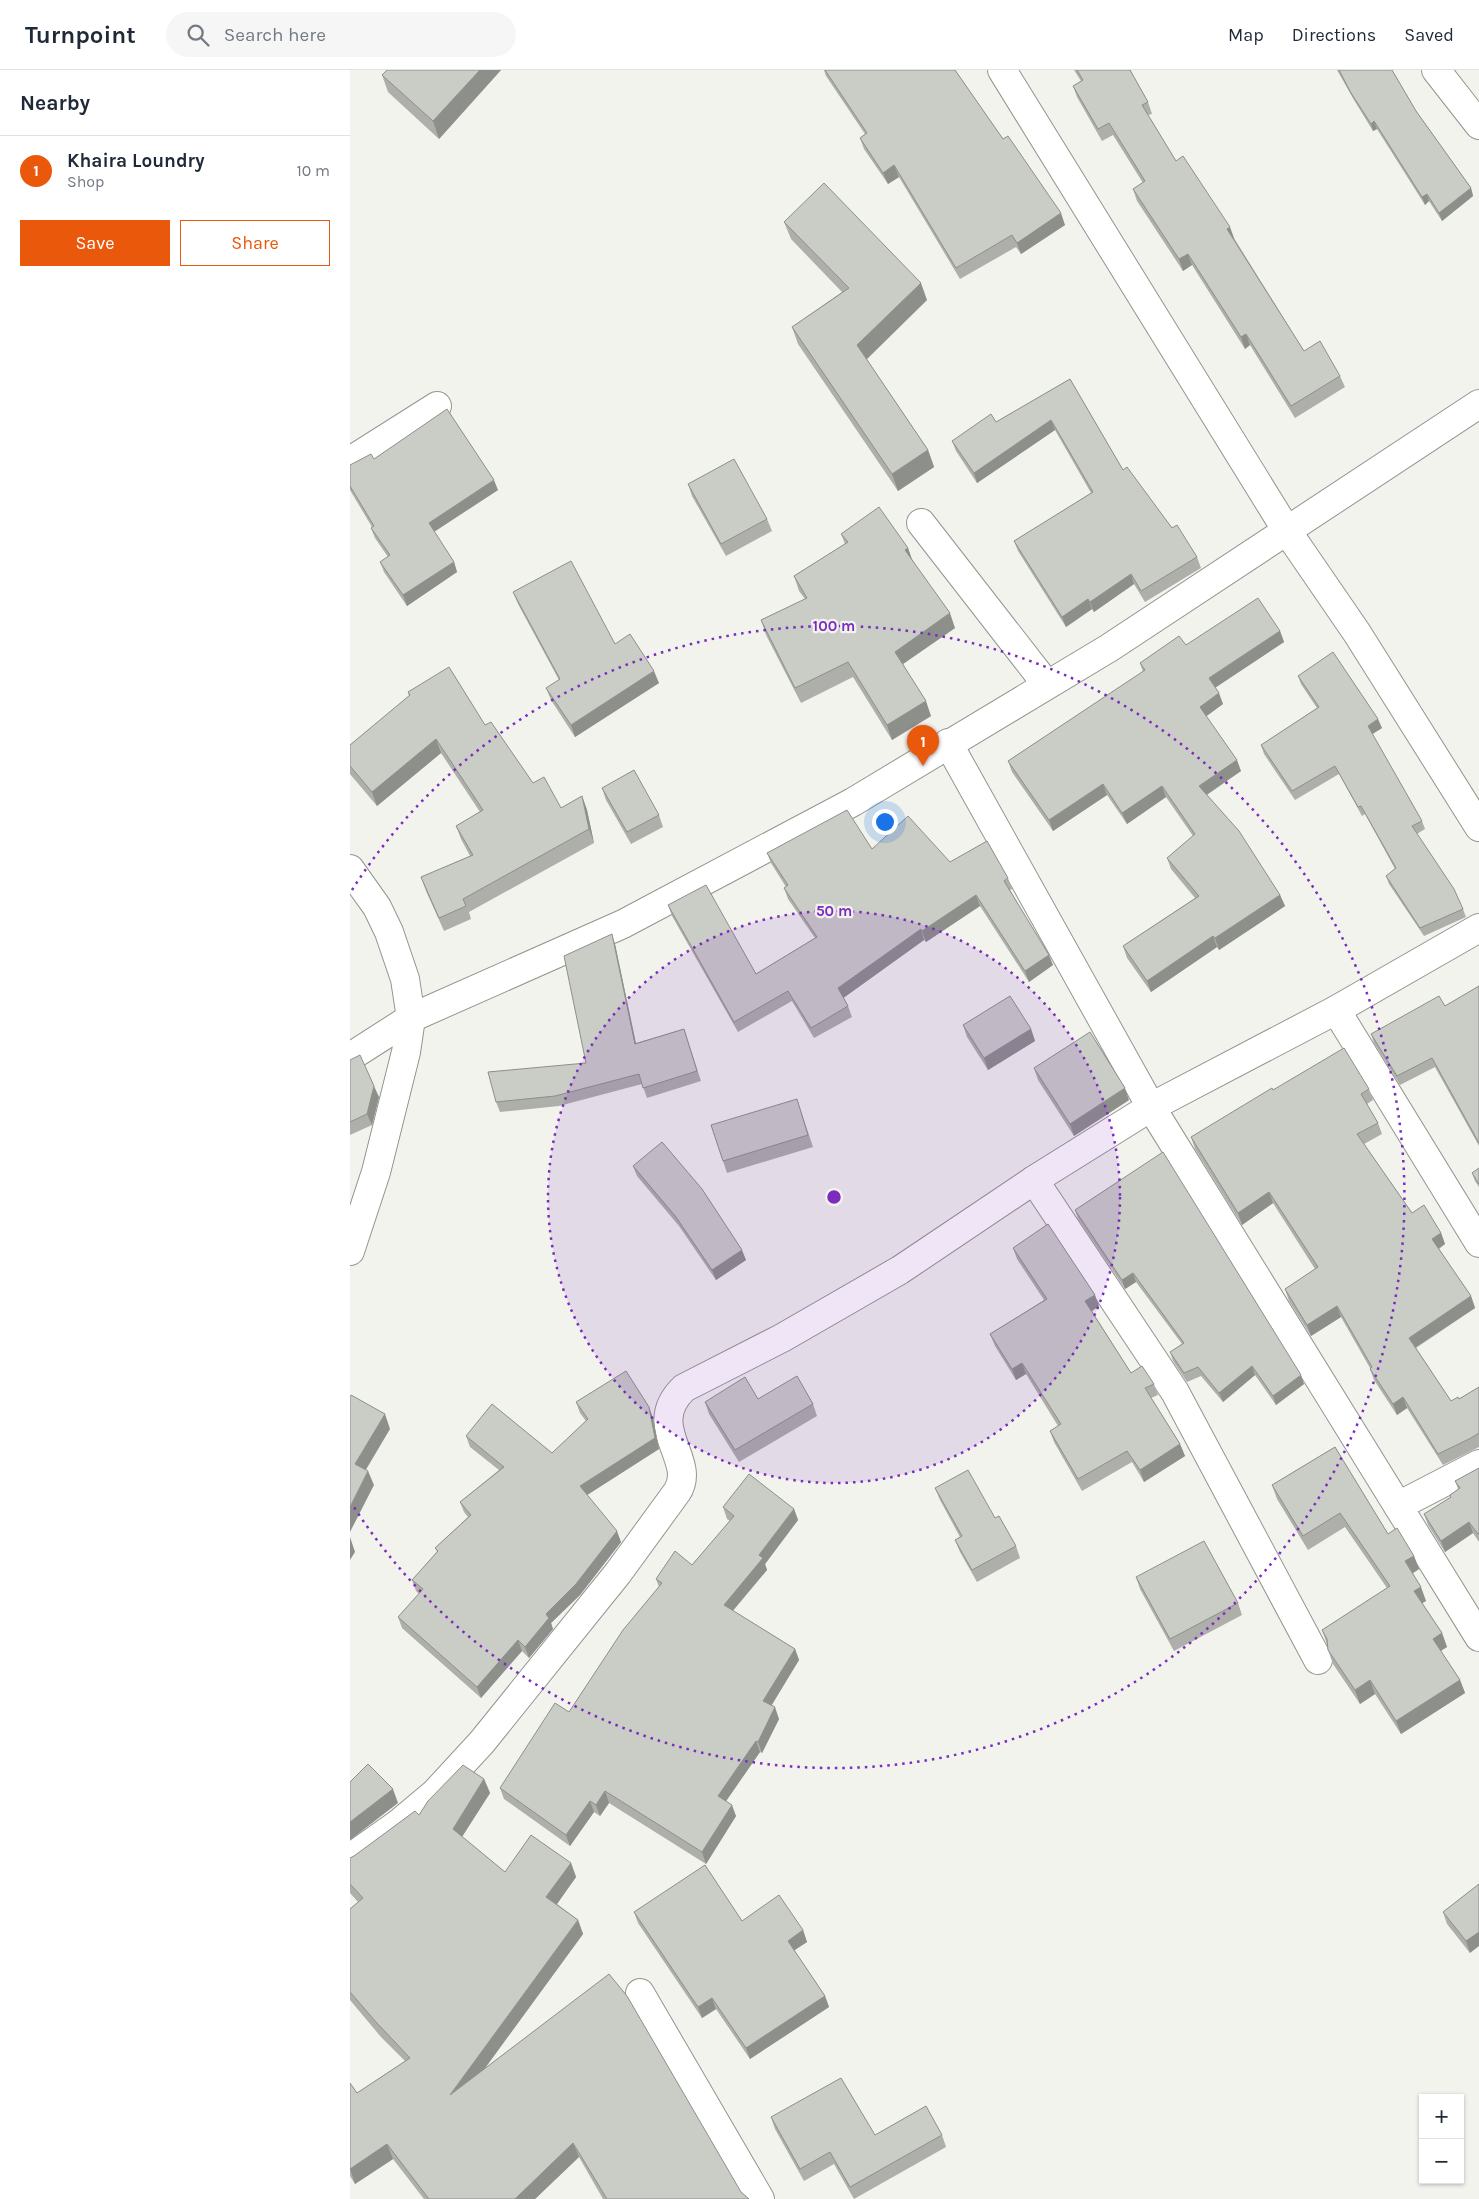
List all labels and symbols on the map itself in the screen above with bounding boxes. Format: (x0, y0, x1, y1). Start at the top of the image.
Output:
text: 100 m (813, 617, 855, 635)
pin: 1 (907, 725, 939, 766)
your location (872, 809, 898, 835)
text: 50 m (816, 902, 852, 920)
centre of rings (825, 1188, 843, 1206)

